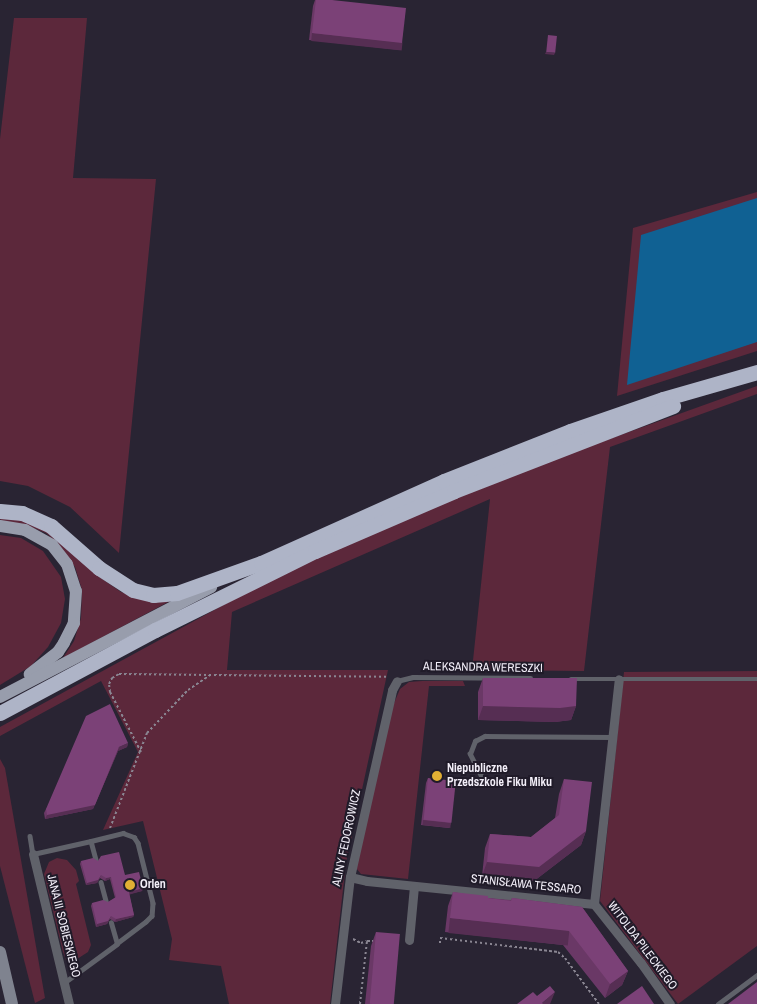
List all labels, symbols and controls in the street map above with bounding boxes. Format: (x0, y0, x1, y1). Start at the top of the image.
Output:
street label: ALEKSANDRA WERESZKI (423, 660, 543, 676)
place label: Niepubliczne Przedszkole Fiku Miku (447, 762, 552, 790)
marker: Niepubliczne Przedszkole Fiku Miku (431, 770, 443, 782)
street label: ALINY FEDOROWICZ (330, 788, 364, 888)
street label: STANISŁAWA TESSARO (470, 872, 582, 898)
street label: JANA III SOBIESKIEGO (43, 873, 83, 979)
place label: Orlen (140, 878, 166, 892)
marker: Orlen (124, 879, 136, 891)
street label: WITOLDA PILECKIEGO (604, 899, 680, 993)

